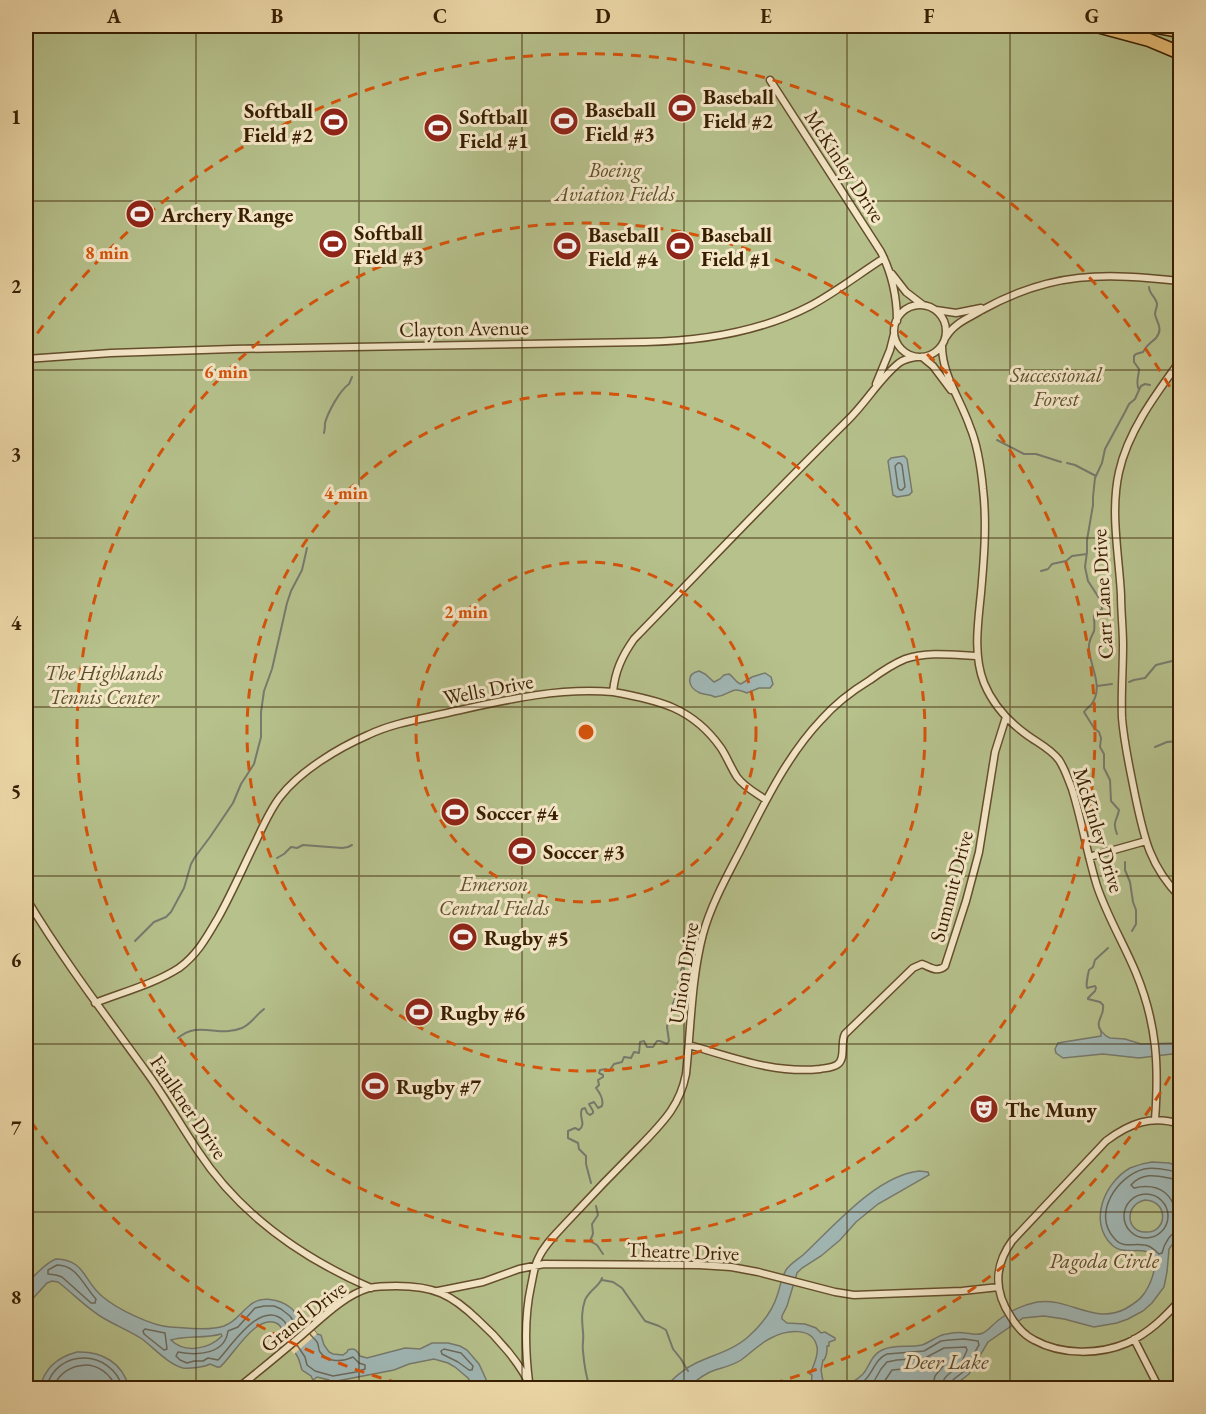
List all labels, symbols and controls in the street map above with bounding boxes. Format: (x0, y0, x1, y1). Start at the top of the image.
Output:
text: A (106, 3, 122, 29)
text: B (271, 3, 283, 29)
text: C (433, 3, 447, 29)
text: D (595, 3, 611, 29)
text: E (760, 3, 772, 29)
text: F (924, 3, 935, 29)
text: G (1085, 3, 1099, 29)
place label: Baseball Field #2 (703, 83, 774, 134)
sports icon: Baseball Field #2 (666, 92, 698, 124)
place label: Baseball Field #3 (585, 96, 656, 147)
place label: Softball Field #2 (243, 97, 313, 148)
place label: Softball Field #1 (459, 103, 529, 154)
text: 1 (11, 104, 21, 130)
sports icon: Baseball Field #3 (548, 105, 580, 137)
street label: McKinley Drive (799, 105, 891, 227)
sports icon: Softball Field #2 (318, 106, 350, 138)
sports icon: Softball Field #1 (422, 112, 454, 144)
park label: Boeing Aviation Fields (553, 156, 675, 207)
sports icon: Archery Range (124, 198, 156, 230)
place label: Archery Range (160, 201, 294, 228)
place label: Softball Field #3 (354, 219, 424, 270)
place label: Baseball Field #4 (588, 221, 659, 272)
place label: Baseball Field #1 (701, 221, 772, 272)
sports icon: Softball Field #3 (317, 228, 349, 260)
sports icon: Baseball Field #4 (551, 230, 583, 262)
sports icon: Baseball Field #1 (664, 230, 696, 262)
text: 8 min (85, 241, 129, 264)
text: 2 (11, 273, 22, 299)
street label: Clayton Avenue (399, 313, 529, 343)
text: 6 min (204, 360, 248, 383)
park label: Successional Forest (1009, 361, 1103, 412)
text: 3 (11, 441, 21, 467)
text: 4 min (324, 481, 368, 504)
street label: Carr Lane Drive (1085, 528, 1119, 660)
text: 2 min (444, 600, 488, 623)
text: 4 (11, 610, 22, 636)
park label: The Highlands Tennis Center (45, 659, 163, 710)
street label: Wells Drive (441, 667, 535, 711)
centre of rings (576, 722, 596, 742)
street label: McKinley Drive (1067, 764, 1131, 896)
text: 5 (11, 778, 21, 804)
sports icon: Soccer #4 (439, 796, 471, 828)
place label: Soccer #4 (476, 799, 559, 826)
street label: Summit Drive (923, 827, 979, 945)
sports icon: Soccer #3 (506, 835, 538, 867)
place label: Soccer #3 (543, 838, 625, 865)
park label: Emerson Central Fields (439, 870, 549, 921)
street label: Union Drive (662, 920, 704, 1026)
sports icon: Rugby #5 (447, 921, 479, 953)
place label: Rugby #5 (484, 924, 569, 951)
text: 6 (11, 947, 22, 973)
sports icon: Rugby #6 (403, 996, 435, 1028)
place label: Rugby #6 (440, 999, 525, 1026)
street label: Faulkner Drive (144, 1050, 234, 1164)
sports icon: Rugby #7 (359, 1070, 391, 1102)
place label: Rugby #7 (396, 1073, 482, 1100)
theatre icon: The Muny (968, 1093, 1000, 1125)
place label: The Muny (1005, 1096, 1098, 1123)
text: 7 (11, 1115, 22, 1141)
street label: Theatre Drive (626, 1236, 740, 1266)
park label: Pagoda Circle (1049, 1247, 1160, 1274)
street label: Grand Drive (255, 1274, 351, 1358)
text: 8 (11, 1284, 21, 1310)
water label: Deer Lake (903, 1347, 989, 1376)

